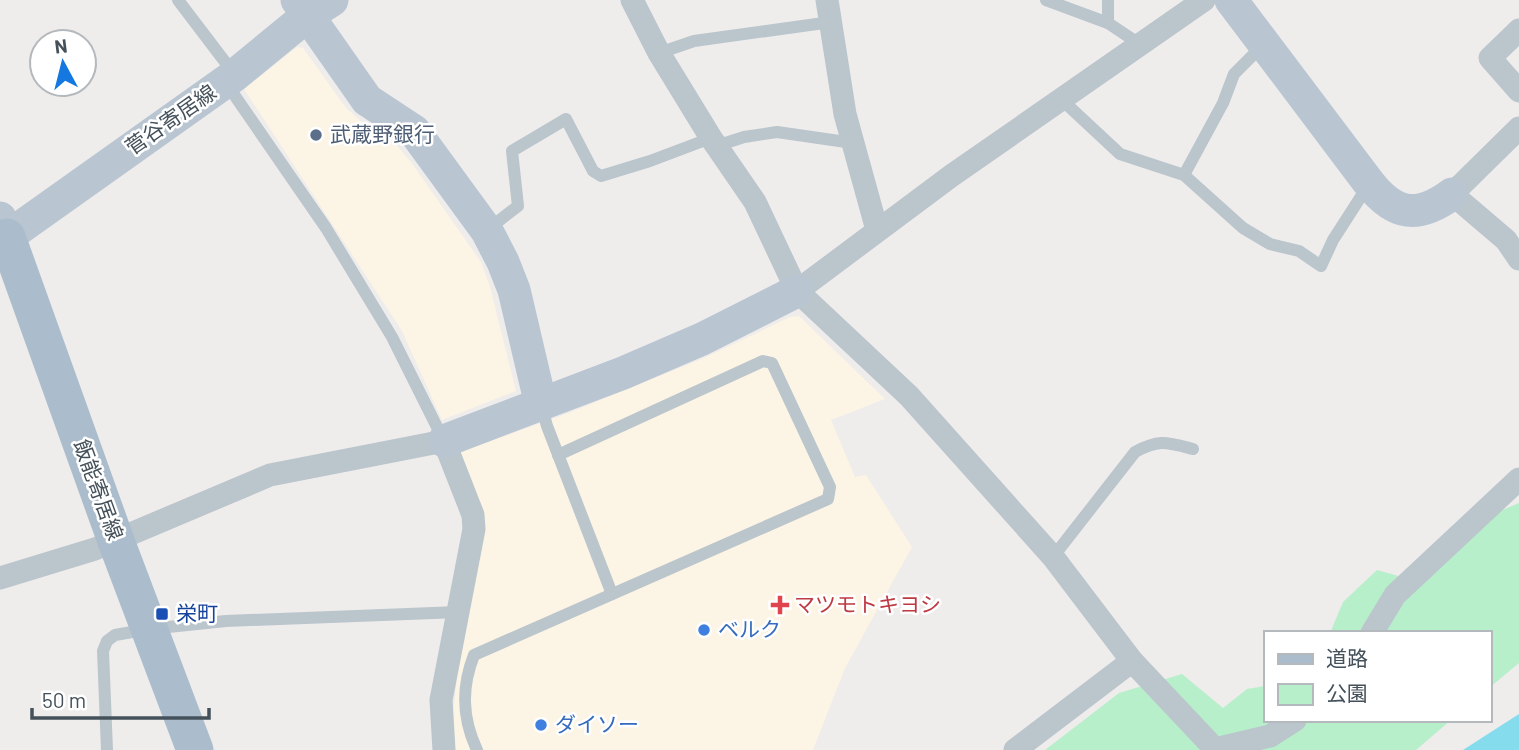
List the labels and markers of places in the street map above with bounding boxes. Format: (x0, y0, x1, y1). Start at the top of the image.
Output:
place label: 武蔵野銀行 (330, 121, 435, 146)
marker: 武蔵野銀行 (308, 127, 324, 143)
place label: マツモトキヨシ (794, 591, 941, 616)
marker: マツモトキヨシ (772, 597, 788, 613)
place label: 栄町 (176, 600, 218, 625)
marker: 栄町 (154, 606, 170, 622)
place label: ベルク (718, 616, 781, 641)
marker: ベルク (696, 622, 712, 638)
place label: ダイソー (555, 711, 639, 736)
marker: ダイソー (533, 717, 549, 733)

